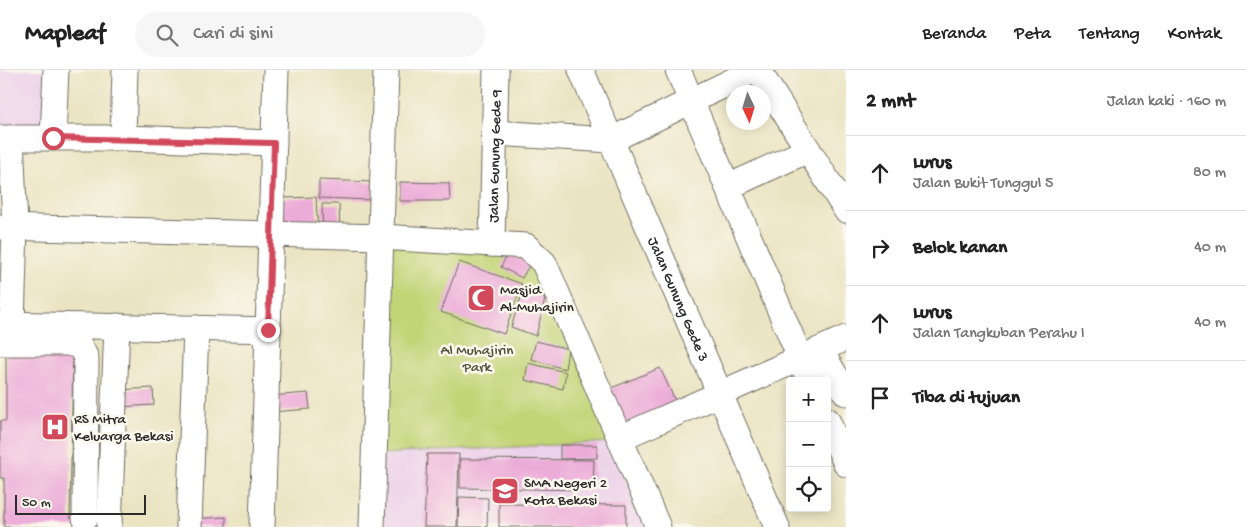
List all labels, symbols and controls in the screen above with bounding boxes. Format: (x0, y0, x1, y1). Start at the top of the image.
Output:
search box (135, 12, 485, 57)
text: Mapleaf (25, 20, 105, 49)
icon: search (153, 21, 181, 49)
text: Cari di sini (193, 23, 273, 46)
text: Beranda (922, 24, 986, 45)
text: Peta (1014, 24, 1051, 45)
text: Tentang (1079, 24, 1140, 45)
text: Kontak (1168, 24, 1221, 45)
north arrow (726, 85, 771, 130)
street label: Jalan Gunung Gede 9 (485, 89, 507, 223)
text: 2 mnt (866, 90, 915, 115)
text: Jalan kaki · 160 m (1107, 93, 1226, 112)
route start (42, 127, 65, 150)
text: Lurus (913, 152, 952, 175)
icon: ahead (866, 159, 894, 187)
text: 80 m (1193, 164, 1226, 183)
text: Jalan Bukit Tunggul 5 (913, 175, 1053, 194)
icon: right (866, 234, 894, 262)
street label: Jalan Gunung Gede 3 (643, 235, 712, 365)
text: Belok kanan (913, 237, 1007, 260)
text: 40 m (1194, 239, 1226, 258)
place label: Masjid Al-Muhajirin (500, 282, 574, 317)
mosque icon: Masjid Al-Muhajirin (466, 283, 496, 313)
text: Lurus (913, 302, 952, 325)
icon: ahead (866, 309, 894, 337)
text: 40 m (1194, 314, 1226, 333)
route end (257, 319, 280, 342)
text: Jalan Tangkuban Perahu I (913, 325, 1085, 344)
park label: Al Muhajirin Park (441, 342, 513, 377)
map controls (786, 377, 831, 512)
button: + (786, 377, 831, 422)
icon: arrive (866, 384, 894, 412)
text: Tiba di tujuan (913, 387, 1020, 410)
place label: RS Mitra Keluarga Bekasi (74, 411, 174, 446)
hospital icon: RS Mitra Keluarga Bekasi (40, 412, 70, 442)
button: − (786, 422, 831, 467)
button: locate (786, 467, 831, 512)
place label: SMA Negeri 2 Kota Bekasi (524, 475, 607, 510)
school or university icon: SMA Negeri 2 Kota Bekasi (490, 476, 520, 506)
scale bar (15, 492, 146, 515)
text: 50 m (22, 495, 51, 512)

